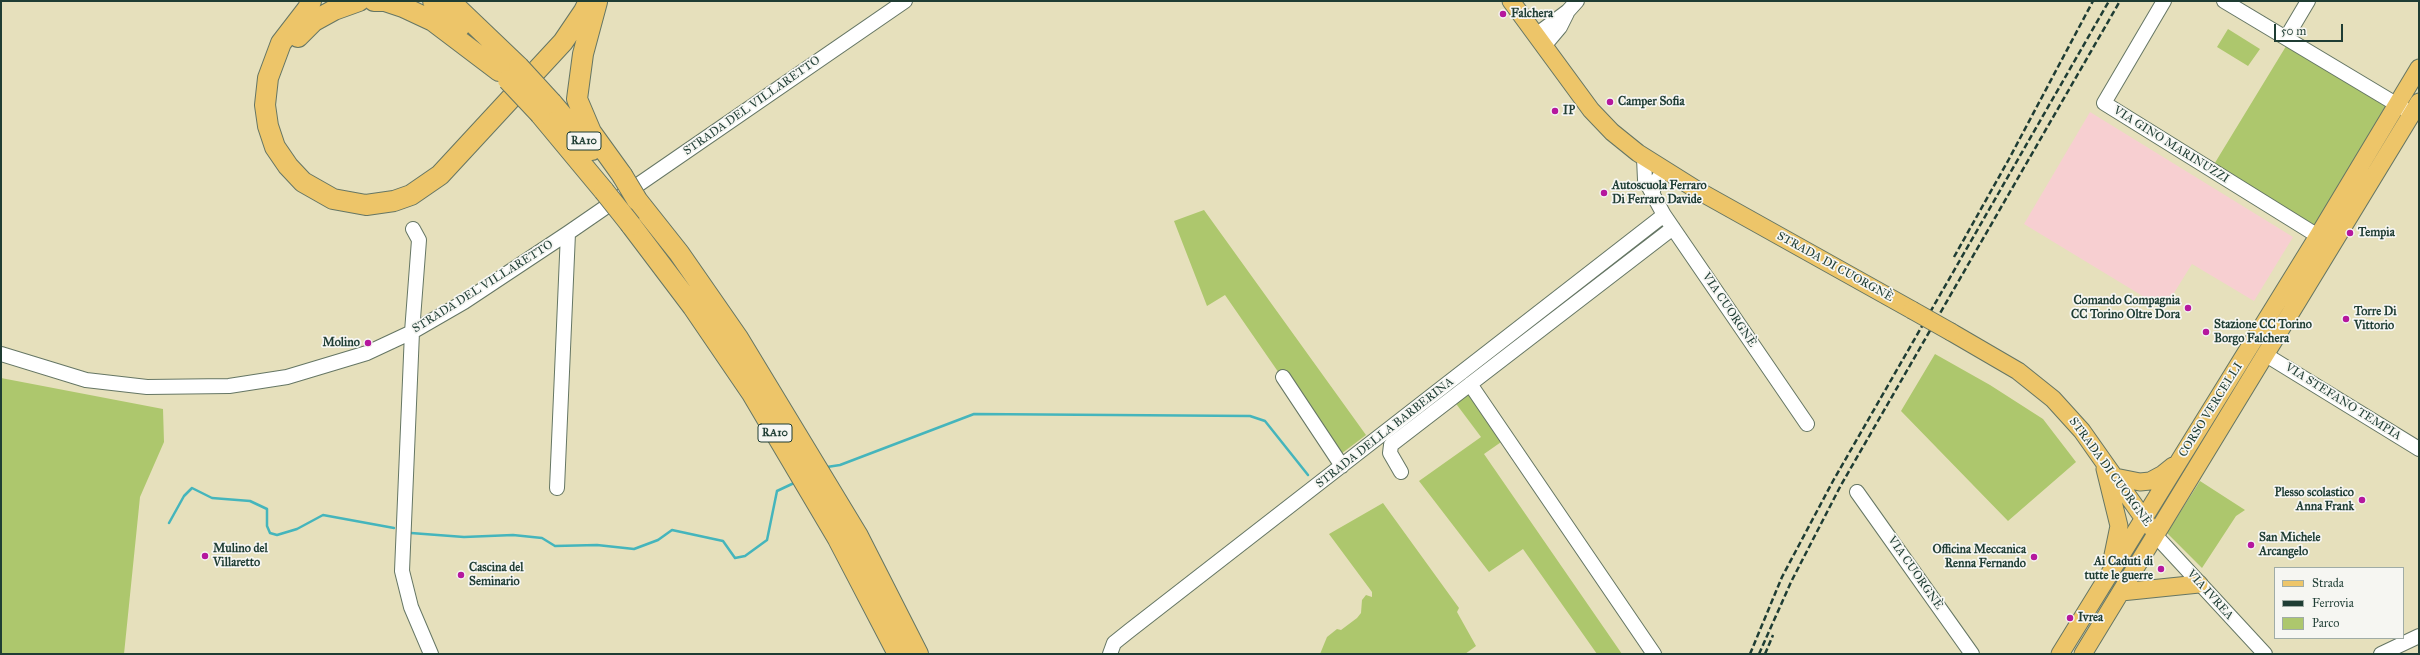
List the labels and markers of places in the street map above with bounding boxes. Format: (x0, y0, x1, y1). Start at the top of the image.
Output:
place label: Falchera (1511, 7, 1553, 21)
marker: Falchera (1498, 9, 1508, 19)
place label: Camper Sofia (1618, 95, 1684, 109)
marker: Camper Sofia (1605, 97, 1615, 107)
place label: IP (1563, 104, 1575, 118)
marker: IP (1550, 106, 1560, 116)
place label: Autoscuola Ferraro Di Ferraro Davide (1612, 179, 1707, 207)
marker: Autoscuola Ferraro Di Ferraro Davide (1599, 188, 1609, 198)
place label: Tempia (2358, 226, 2395, 240)
marker: Tempia (2345, 228, 2355, 238)
place label: Comando Compagnia CC Torino Oltre Dora (2071, 294, 2180, 322)
marker: Comando Compagnia CC Torino Oltre Dora (2183, 303, 2193, 313)
place label: Torre Di Vittorio (2354, 305, 2397, 333)
marker: Torre Di Vittorio (2341, 314, 2351, 324)
place label: Stazione CC Torino Borgo Falchera (2214, 318, 2312, 346)
marker: Stazione CC Torino Borgo Falchera (2201, 327, 2211, 337)
place label: Molino (323, 336, 360, 350)
marker: Molino (363, 338, 373, 348)
place label: Plesso scolastico Anna Frank (2275, 486, 2354, 514)
marker: Plesso scolastico Anna Frank (2357, 495, 2367, 505)
place label: San Michele Arcangelo (2259, 531, 2321, 559)
marker: San Michele Arcangelo (2246, 540, 2256, 550)
place label: Mulino del Villaretto (213, 542, 268, 570)
place label: Officina Meccanica Renna Fernando (1933, 543, 2026, 571)
marker: Mulino del Villaretto (200, 551, 210, 561)
marker: Officina Meccanica Renna Fernando (2029, 552, 2039, 562)
place label: Ai Caduti di tutte le guerre (2084, 555, 2153, 583)
place label: Cascina del Seminario (469, 561, 523, 589)
marker: Ai Caduti di tutte le guerre (2156, 564, 2166, 574)
marker: Cascina del Seminario (456, 570, 466, 580)
place label: Ivrea (2078, 611, 2103, 625)
marker: Ivrea (2065, 613, 2075, 623)

